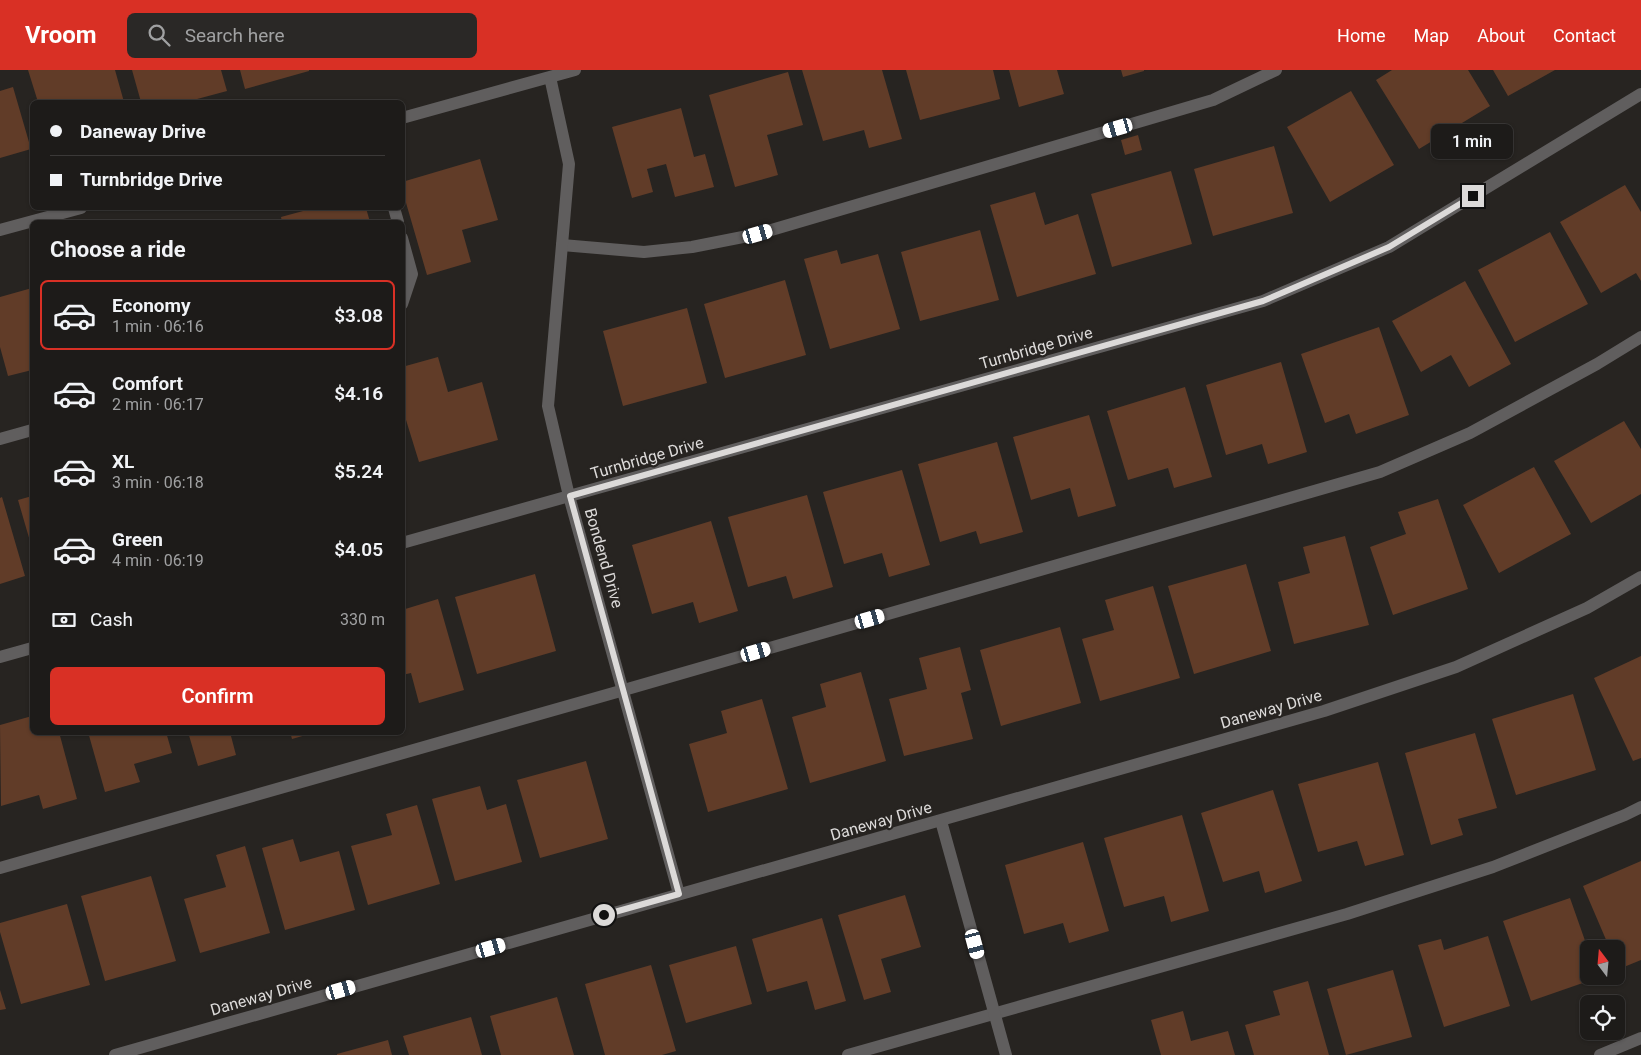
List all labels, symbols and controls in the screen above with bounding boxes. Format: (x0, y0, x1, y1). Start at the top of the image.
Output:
search box (127, 13, 477, 58)
text: Vroom (25, 21, 97, 49)
icon: search (145, 21, 173, 49)
text: Search here (185, 24, 285, 47)
text: Home (1337, 25, 1386, 46)
text: Map (1414, 25, 1449, 46)
text: About (1477, 25, 1525, 46)
text: Contact (1553, 25, 1616, 46)
car (1101, 117, 1134, 139)
text: Daneway Drive (80, 120, 206, 143)
callout: 1 min (1432, 124, 1514, 158)
text: 1 min (1452, 132, 1492, 151)
text: Turnbridge Drive (80, 168, 223, 191)
route end (1462, 185, 1484, 207)
car (741, 223, 774, 245)
text: Choose a ride (50, 237, 186, 262)
icon: car (52, 293, 97, 338)
text: Economy (112, 294, 191, 317)
text: $3.08 (334, 304, 383, 327)
text: 1 min · 06:16 (112, 317, 204, 336)
street label: Turnbridge Drive (977, 323, 1095, 373)
icon: car (52, 371, 97, 416)
text: Comfort (112, 372, 183, 395)
text: $4.16 (334, 382, 383, 405)
text: 2 min · 06:17 (112, 395, 204, 414)
street label: Turnbridge Drive (588, 433, 706, 483)
icon: car (52, 449, 97, 494)
text: XL (112, 450, 134, 473)
text: $5.24 (334, 460, 383, 483)
text: 3 min · 06:18 (112, 473, 204, 492)
street label: Bondend Drive (581, 506, 627, 610)
icon: car (52, 527, 97, 572)
text: Green (112, 528, 163, 551)
text: $4.05 (334, 538, 383, 561)
text: 4 min · 06:19 (112, 551, 204, 570)
icon: cash (50, 606, 78, 634)
text: Cash (90, 608, 133, 631)
car (853, 608, 886, 630)
text: 330 m (340, 610, 385, 629)
car (739, 641, 772, 663)
button: Confirm (50, 667, 385, 725)
street label: Daneway Drive (1218, 685, 1324, 733)
street label: Daneway Drive (828, 797, 934, 845)
route start (593, 904, 615, 926)
car (963, 928, 986, 960)
car (474, 937, 507, 959)
north arrow (1580, 940, 1625, 985)
map controls (1580, 940, 1625, 1040)
street label: Daneway Drive (208, 972, 314, 1020)
car (324, 979, 357, 1001)
button: locate (1580, 995, 1625, 1040)

